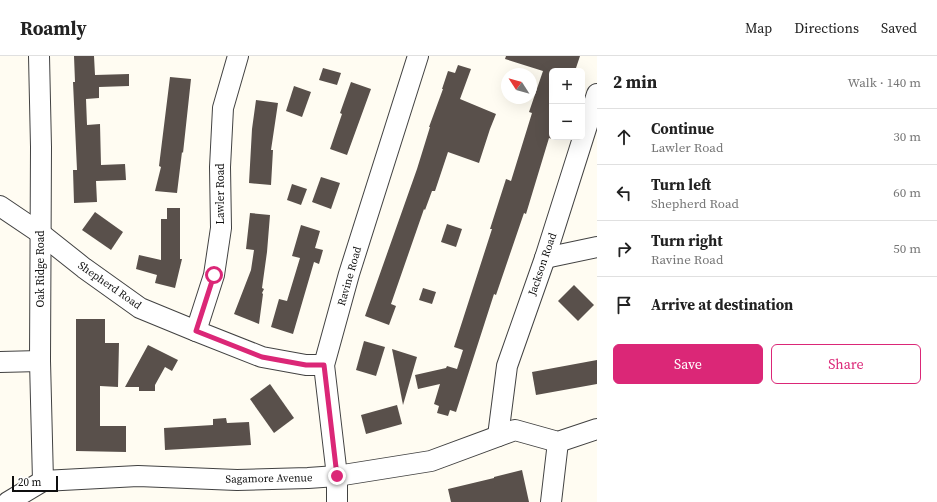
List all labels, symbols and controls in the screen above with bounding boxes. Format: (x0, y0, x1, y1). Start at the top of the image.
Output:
text: Roamly (20, 15, 87, 41)
text: Map (745, 18, 772, 38)
text: Directions (794, 18, 859, 38)
text: Saved (881, 18, 917, 38)
north arrow (501, 68, 537, 104)
map controls (549, 68, 585, 140)
button: + (549, 68, 585, 104)
text: 2 min (613, 70, 657, 94)
text: Walk · 140 m (848, 74, 921, 91)
button: − (549, 104, 585, 140)
text: Continue (651, 118, 714, 139)
icon: ahead (613, 126, 635, 148)
text: 30 m (893, 128, 921, 145)
text: Lawler Road (651, 139, 723, 156)
street label: Lawler Road (213, 163, 228, 225)
text: Turn left (651, 174, 711, 195)
icon: left (613, 182, 635, 204)
text: 60 m (893, 184, 921, 201)
text: Shepherd Road (651, 195, 739, 212)
street label: Oak Ridge Road (33, 230, 48, 308)
street label: Jackson Road (524, 230, 560, 299)
text: Turn right (651, 230, 723, 251)
icon: right (613, 238, 635, 260)
text: 50 m (893, 240, 921, 257)
street label: Ravine Road (334, 244, 365, 308)
text: Ravine Road (651, 251, 723, 268)
street label: Shepherd Road (75, 258, 145, 313)
route start (205, 266, 223, 284)
icon: arrive (613, 294, 635, 316)
text: Arrive at destination (651, 294, 793, 315)
button: Save (613, 344, 763, 384)
button: Share (771, 344, 921, 384)
route end (328, 467, 346, 485)
street label: Sagamore Avenue (225, 470, 313, 487)
scale bar (12, 474, 58, 493)
text: 20 m (18, 475, 41, 490)

